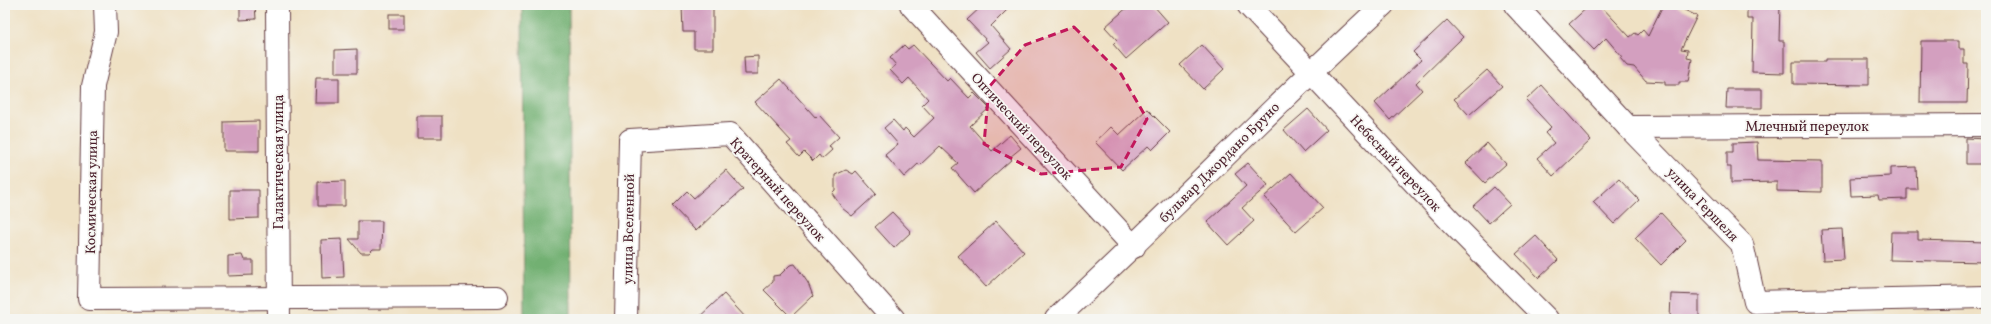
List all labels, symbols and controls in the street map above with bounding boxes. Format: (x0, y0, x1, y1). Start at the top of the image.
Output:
street label: Оптический переулок (966, 69, 1076, 185)
street label: Галактическая улица (270, 94, 289, 230)
street label: бульвар Джордано Бруно (1156, 99, 1285, 228)
street label: Небесный переулок (1345, 111, 1445, 217)
street label: Млечный переулок (1745, 118, 1869, 137)
street label: Космическая улица (82, 130, 103, 254)
street label: Кратерный переулок (725, 134, 829, 247)
street label: улица Гершеля (1662, 164, 1742, 246)
street label: улица Вселенной (619, 173, 640, 285)

